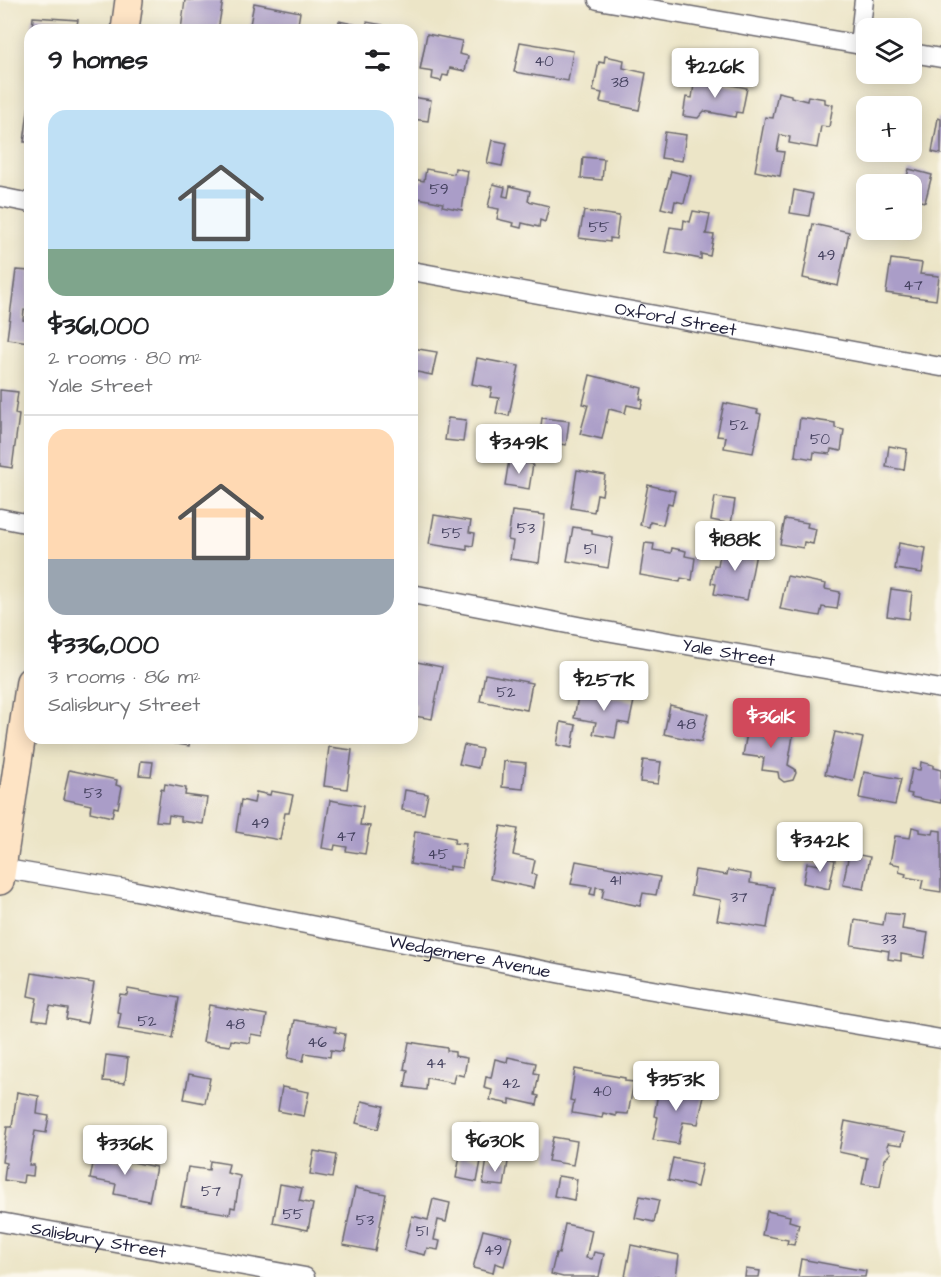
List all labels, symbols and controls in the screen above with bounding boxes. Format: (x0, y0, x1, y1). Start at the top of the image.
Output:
map controls (856, 18, 922, 240)
button: layers (856, 18, 922, 84)
text: 9 homes (48, 42, 148, 78)
icon: filters (361, 44, 394, 77)
pin: $226K (673, 48, 757, 99)
house number: 40 (534, 51, 554, 72)
text: $226K (686, 53, 744, 81)
house number: 38 (611, 72, 629, 93)
button: + (856, 96, 922, 162)
icon: home (167, 149, 275, 257)
button: − (856, 174, 922, 240)
house number: 59 (429, 179, 449, 200)
house number: 55 (588, 217, 610, 238)
house number: 49 (817, 245, 835, 266)
house number: 47 (903, 275, 923, 296)
street label: Oxford Street (613, 296, 739, 342)
text: $361,000 (48, 308, 149, 344)
text: 2 rooms · 80 m² (48, 344, 202, 372)
text: Yale Street (48, 372, 153, 400)
house number: 52 (729, 415, 749, 436)
pin: $349K (477, 424, 561, 475)
text: $349K (490, 429, 548, 457)
house number: 50 (810, 429, 831, 450)
icon: home (167, 468, 275, 576)
house number: 53 (517, 518, 535, 539)
pin: $188K (693, 521, 777, 572)
house number: 55 (441, 523, 463, 544)
text: $188K (709, 526, 761, 554)
house number: 51 (584, 539, 596, 560)
text: $336,000 (48, 627, 159, 663)
street label: Yale Street (680, 632, 778, 673)
pin: $257K (562, 661, 646, 712)
text: 3 rooms · 86 m² (48, 663, 201, 691)
text: $257K (573, 666, 635, 694)
house number: 52 (496, 682, 516, 703)
text: Salisbury Street (48, 691, 200, 719)
pin: $361K (729, 698, 813, 749)
text: $361K (747, 703, 795, 731)
house number: 48 (676, 714, 696, 735)
house number: 53 (84, 783, 102, 804)
house number: 49 (251, 813, 269, 834)
pin: $342K (778, 822, 862, 873)
house number: 47 (336, 826, 356, 847)
text: $342K (791, 827, 849, 855)
house number: 45 (428, 844, 449, 865)
house number: 41 (609, 870, 621, 891)
house number: 37 (731, 887, 747, 908)
street label: Wedgemere Avenue (387, 928, 553, 984)
house number: 33 (881, 929, 897, 950)
house number: 52 (137, 1011, 157, 1032)
house number: 48 (225, 1014, 245, 1035)
house number: 46 (307, 1032, 327, 1053)
house number: 44 (426, 1053, 446, 1074)
pin: $353K (634, 1061, 718, 1112)
text: $353K (647, 1066, 705, 1094)
house number: 42 (502, 1073, 521, 1094)
house number: 40 (592, 1081, 612, 1102)
pin: $630K (453, 1122, 537, 1173)
pin: $336K (83, 1125, 167, 1176)
text: $630K (466, 1127, 524, 1155)
text: $336K (97, 1130, 153, 1158)
house number: 57 (201, 1181, 221, 1202)
house number: 55 (282, 1204, 304, 1225)
house number: 53 (356, 1210, 374, 1231)
street label: Salisbury Street (29, 1215, 169, 1264)
house number: 51 (416, 1221, 428, 1242)
house number: 49 (484, 1240, 502, 1261)

